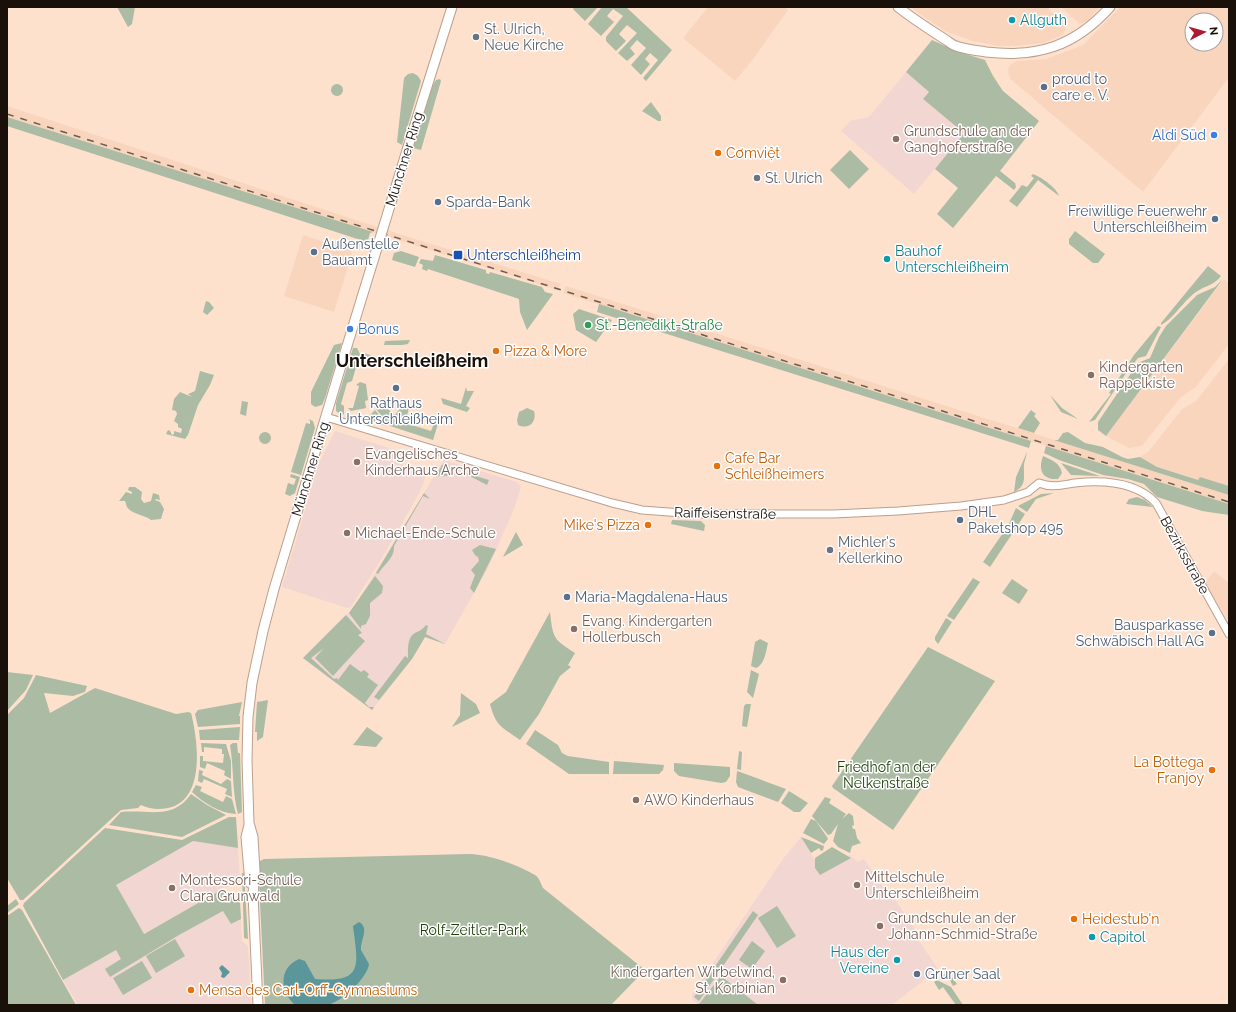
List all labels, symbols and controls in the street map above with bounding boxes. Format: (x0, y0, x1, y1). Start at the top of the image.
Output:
place label: Allguth (1020, 12, 1067, 28)
north arrow (1184, 12, 1224, 52)
marker: Allguth (1007, 15, 1017, 25)
place label: St. Ulrich, Neue Kirche (484, 21, 564, 53)
text: N (1207, 26, 1220, 36)
marker: St. Ulrich, Neue Kirche (471, 32, 481, 42)
place label: proud to care e. V. (1052, 71, 1109, 103)
marker: proud to care e. V. (1039, 82, 1049, 92)
street label: Münchner Ring (382, 110, 426, 208)
place label: Grundschule an der Ganghoferstraße (904, 123, 1032, 155)
place label: Aldi Süd (1152, 127, 1206, 143)
marker: Aldi Süd (1209, 130, 1219, 140)
marker: Grundschule an der Ganghoferstraße (891, 134, 901, 144)
place label: Cơmviệt (726, 145, 780, 161)
marker: Cơmviệt (713, 148, 723, 158)
place label: St. Ulrich (765, 170, 822, 186)
marker: St. Ulrich (752, 173, 762, 183)
place label: Sparda-Bank (446, 194, 531, 210)
marker: Sparda-Bank (433, 197, 443, 207)
place label: Freiwillige Feuerwehr Unterschleißheim (1068, 203, 1207, 235)
marker: Freiwillige Feuerwehr Unterschleißheim (1210, 214, 1220, 224)
place label: Außenstelle Bauamt (322, 236, 399, 268)
place label: Bauhof Unterschleißheim (895, 243, 1009, 275)
marker: Außenstelle Bauamt (309, 247, 319, 257)
place label: Unterschleißheim (467, 247, 581, 263)
marker: Unterschleißheim (452, 249, 464, 261)
marker: Bauhof Unterschleißheim (882, 254, 892, 264)
place label: St.-Benedikt-Straße (596, 317, 723, 333)
marker: St.-Benedikt-Straße (583, 320, 593, 330)
place label: Bonus (358, 321, 399, 337)
marker: Bonus (345, 324, 355, 334)
place label: Pizza & More (504, 343, 587, 359)
marker: Pizza & More (491, 346, 501, 356)
district label: Unterschleißheim (336, 350, 488, 371)
place label: Kindergarten Rappelkiste (1099, 359, 1183, 391)
marker: Kindergarten Rappelkiste (1086, 370, 1096, 380)
marker: Rathaus Unterschleißheim (391, 383, 401, 393)
place label: Rathaus Unterschleißheim (339, 395, 453, 427)
street label: Münchner Ring (288, 420, 332, 518)
place label: Evangelisches Kinderhaus Arche (365, 446, 479, 478)
place label: Cafe Bar Schleißheimers (725, 450, 825, 482)
marker: Evangelisches Kinderhaus Arche (352, 457, 362, 467)
marker: Cafe Bar Schleißheimers (712, 461, 722, 471)
street label: Raiffeisenstraße (674, 504, 776, 522)
place label: DHL Paketshop 495 (968, 504, 1063, 536)
street label: Bezirksstraße (1157, 513, 1213, 597)
marker: DHL Paketshop 495 (955, 515, 965, 525)
place label: Mike's Pizza (563, 517, 640, 533)
marker: Mike's Pizza (643, 520, 653, 530)
place label: Michael-Ende-Schule (355, 525, 496, 541)
marker: Michael-Ende-Schule (342, 528, 352, 538)
place label: Michler's Kellerkino (838, 534, 903, 566)
marker: Michler's Kellerkino (825, 545, 835, 555)
place label: Maria-Magdalena-Haus (575, 589, 728, 605)
marker: Maria-Magdalena-Haus (562, 592, 572, 602)
place label: Evang. Kindergarten Hollerbusch (582, 613, 712, 645)
place label: Bausparkasse Schwäbisch Hall AG (1076, 617, 1204, 649)
marker: Evang. Kindergarten Hollerbusch (569, 624, 579, 634)
marker: Bausparkasse Schwäbisch Hall AG (1207, 628, 1217, 638)
place label: La Bottega Franjoy (1133, 754, 1204, 786)
park label: Friedhof an der Nelkenstraße (837, 759, 935, 791)
marker: La Bottega Franjoy (1207, 765, 1217, 775)
place label: AWO Kinderhaus (644, 792, 754, 808)
marker: AWO Kinderhaus (631, 795, 641, 805)
place label: Mittelschule Unterschleißheim (865, 869, 979, 901)
place label: Montessori-Schule Clara Grunwald (180, 872, 302, 904)
marker: Mittelschule Unterschleißheim (852, 880, 862, 890)
marker: Montessori-Schule Clara Grunwald (167, 883, 177, 893)
place label: Grundschule an der Johann-Schmid-Straße (888, 910, 1037, 942)
place label: Heidestub'n (1082, 911, 1159, 927)
marker: Heidestub'n (1069, 914, 1079, 924)
marker: Grundschule an der Johann-Schmid-Straße (875, 921, 885, 931)
park label: Rolf-Zeitler-Park (420, 922, 527, 938)
place label: Capitol (1100, 929, 1146, 945)
marker: Capitol (1087, 932, 1097, 942)
place label: Haus der Vereine (831, 944, 889, 976)
marker: Haus der Vereine (892, 955, 902, 965)
place label: Kindergarten Wirbelwind, St. Korbinian (610, 964, 775, 996)
place label: Grüner Saal (925, 966, 1001, 982)
marker: Grüner Saal (912, 969, 922, 979)
marker: Kindergarten Wirbelwind, St. Korbinian (778, 975, 788, 985)
place label: Mensa des Carl-Orff-Gymnasiums (199, 982, 418, 998)
marker: Mensa des Carl-Orff-Gymnasiums (186, 985, 196, 995)

